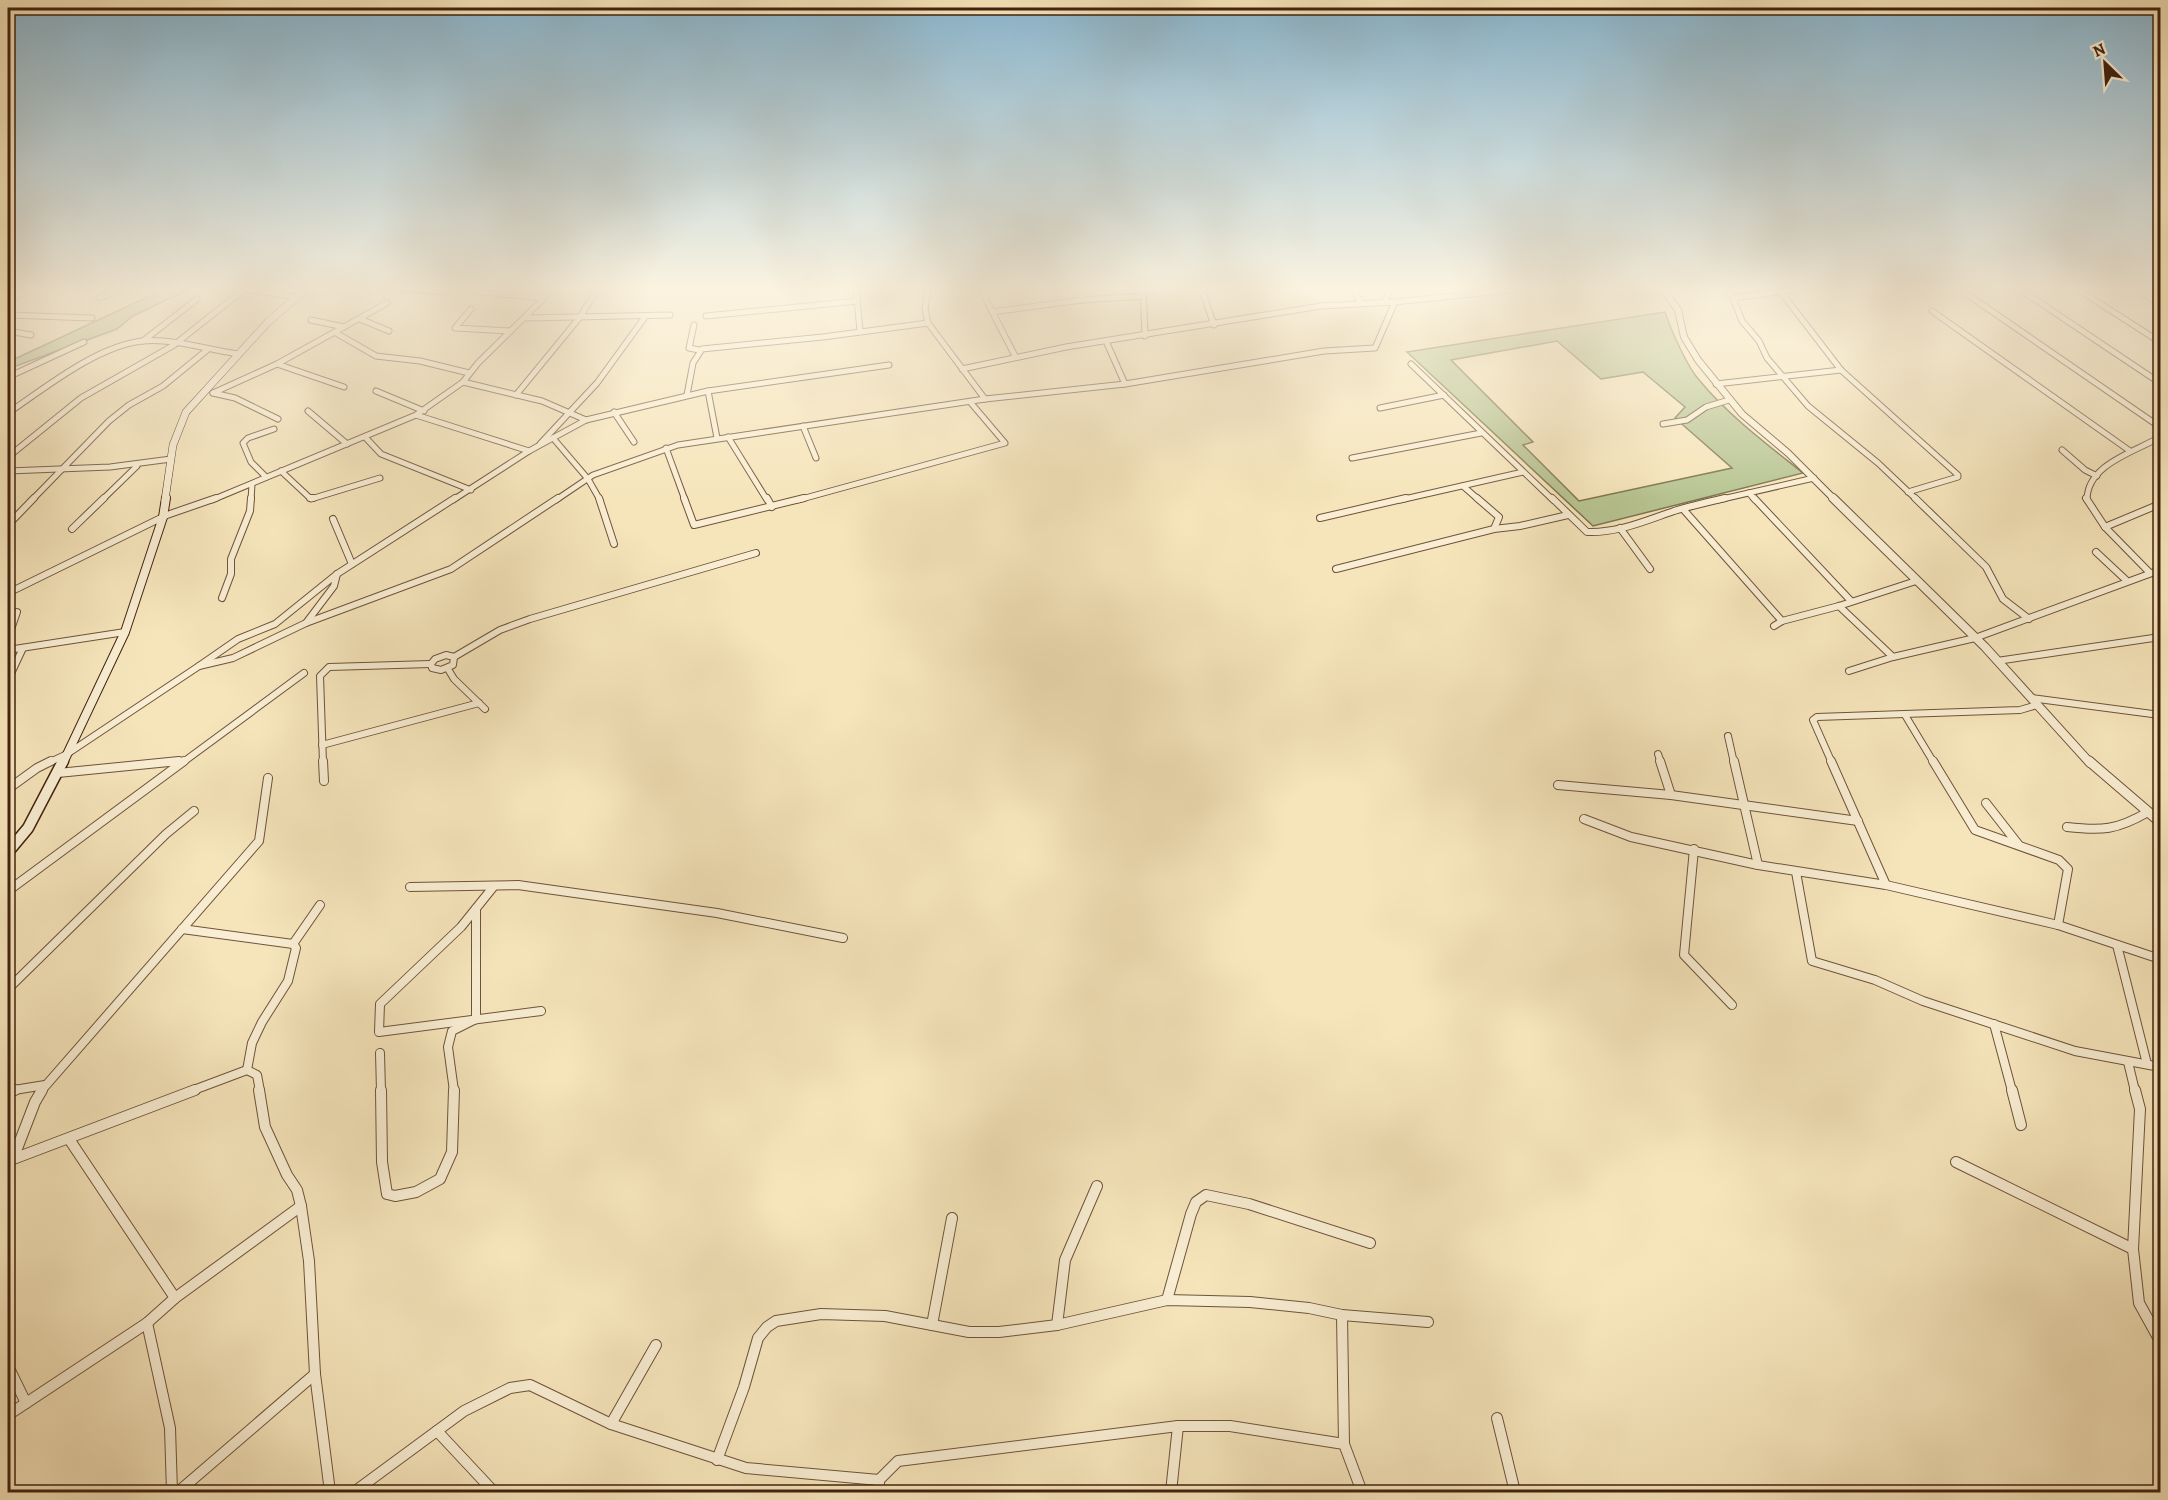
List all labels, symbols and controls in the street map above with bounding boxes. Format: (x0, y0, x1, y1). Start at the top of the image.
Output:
north arrow (2075, 33, 2135, 93)
text: N (2089, 38, 2109, 63)

